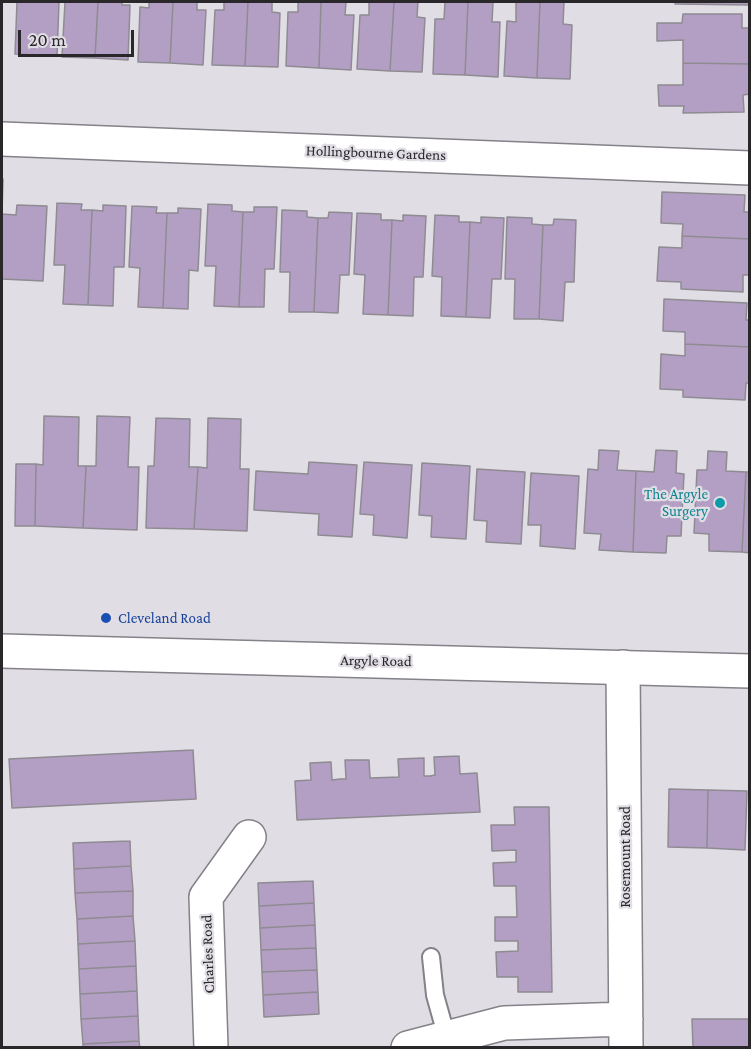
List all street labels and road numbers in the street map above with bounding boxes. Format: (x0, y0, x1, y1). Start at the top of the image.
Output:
street label: Hollingbourne Gardens (306, 142, 446, 164)
street label: Argyle Road (340, 651, 412, 671)
street label: Rosemount Road (616, 806, 634, 908)
street label: Charles Road (198, 914, 218, 994)

